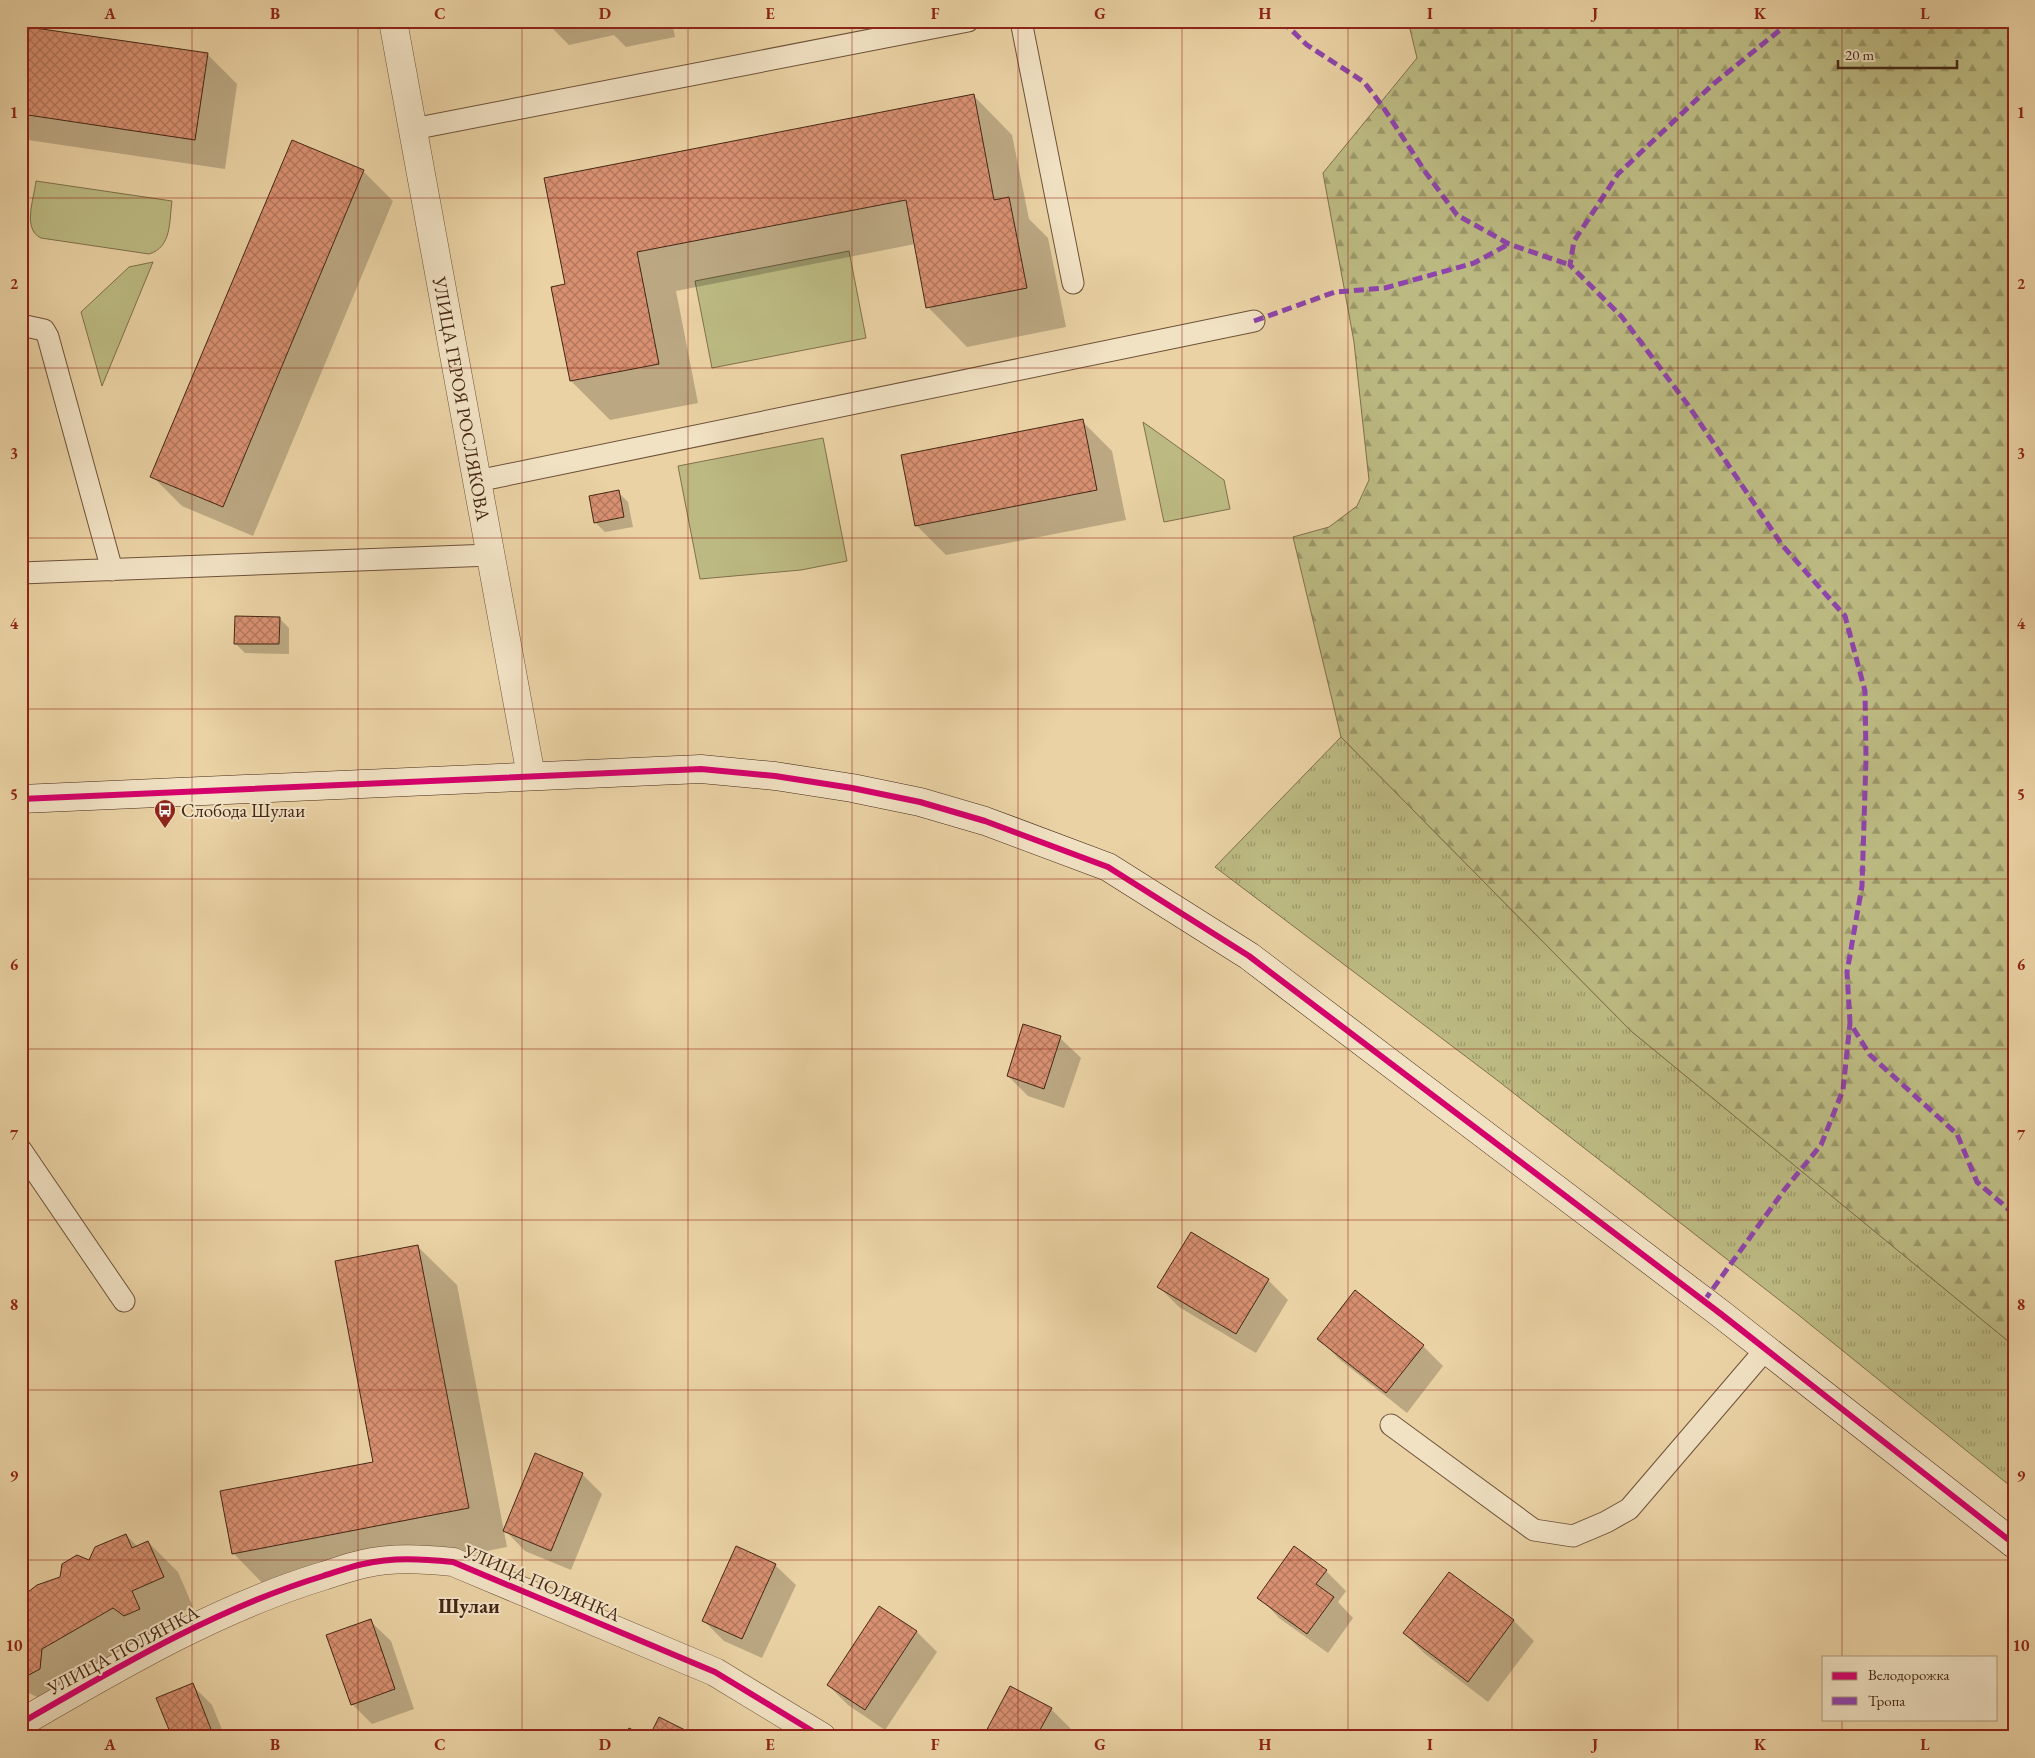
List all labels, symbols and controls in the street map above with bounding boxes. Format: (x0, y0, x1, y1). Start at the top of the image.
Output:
text: A (103, 3, 116, 24)
text: B (270, 3, 280, 24)
text: C (434, 3, 446, 24)
text: D (599, 3, 611, 24)
text: E (765, 3, 775, 24)
text: F (931, 3, 940, 24)
text: G (1094, 3, 1106, 24)
text: H (1259, 3, 1272, 24)
text: I (1427, 3, 1433, 24)
text: J (1590, 3, 1598, 24)
text: K (1754, 3, 1767, 24)
text: L (1920, 3, 1930, 24)
scale bar (1838, 38, 1956, 70)
text: 20 m (1845, 45, 1874, 64)
text: 1 (10, 102, 18, 123)
text: 1 (2017, 102, 2025, 123)
text: 2 (10, 273, 19, 294)
street label: УЛИЦА ГЕРОЯ РОСЛЯКОВА (427, 273, 497, 524)
text: 2 (2017, 273, 2026, 294)
text: 3 (10, 443, 18, 464)
text: 3 (2017, 443, 2025, 464)
text: 4 (10, 613, 19, 634)
text: 4 (2017, 613, 2026, 634)
text: 5 (10, 784, 18, 805)
text: 5 (2017, 784, 2025, 805)
bus stop icon: Слобода Шулаи (153, 798, 177, 829)
place label: Слобода Шулаи (181, 798, 305, 823)
text: 6 (10, 954, 19, 975)
text: 6 (2017, 954, 2026, 975)
text: 7 (10, 1124, 19, 1145)
text: 7 (2017, 1124, 2026, 1145)
text: 8 (10, 1294, 18, 1315)
text: 8 (2017, 1294, 2025, 1315)
text: 9 (10, 1465, 19, 1486)
text: 9 (2017, 1465, 2026, 1486)
street label: УЛИЦА ПОЛЯНКА (459, 1538, 625, 1628)
district label: Шулаи (438, 1593, 500, 1619)
street label: УЛИЦА ПОЛЯНКА (42, 1599, 204, 1701)
text: 10 (6, 1635, 23, 1656)
text: 10 (2013, 1635, 2030, 1656)
legend (1822, 1656, 1998, 1720)
text: Велодорожка (1868, 1665, 1949, 1684)
text: Тропа (1868, 1691, 1905, 1710)
text: A (103, 1734, 116, 1755)
text: B (270, 1734, 280, 1755)
text: C (434, 1734, 446, 1755)
text: D (599, 1734, 611, 1755)
text: E (765, 1734, 775, 1755)
text: F (931, 1734, 940, 1755)
text: G (1094, 1734, 1106, 1755)
text: H (1259, 1734, 1272, 1755)
text: I (1427, 1734, 1433, 1755)
text: J (1590, 1734, 1598, 1755)
text: K (1754, 1734, 1767, 1755)
text: L (1920, 1734, 1930, 1755)

